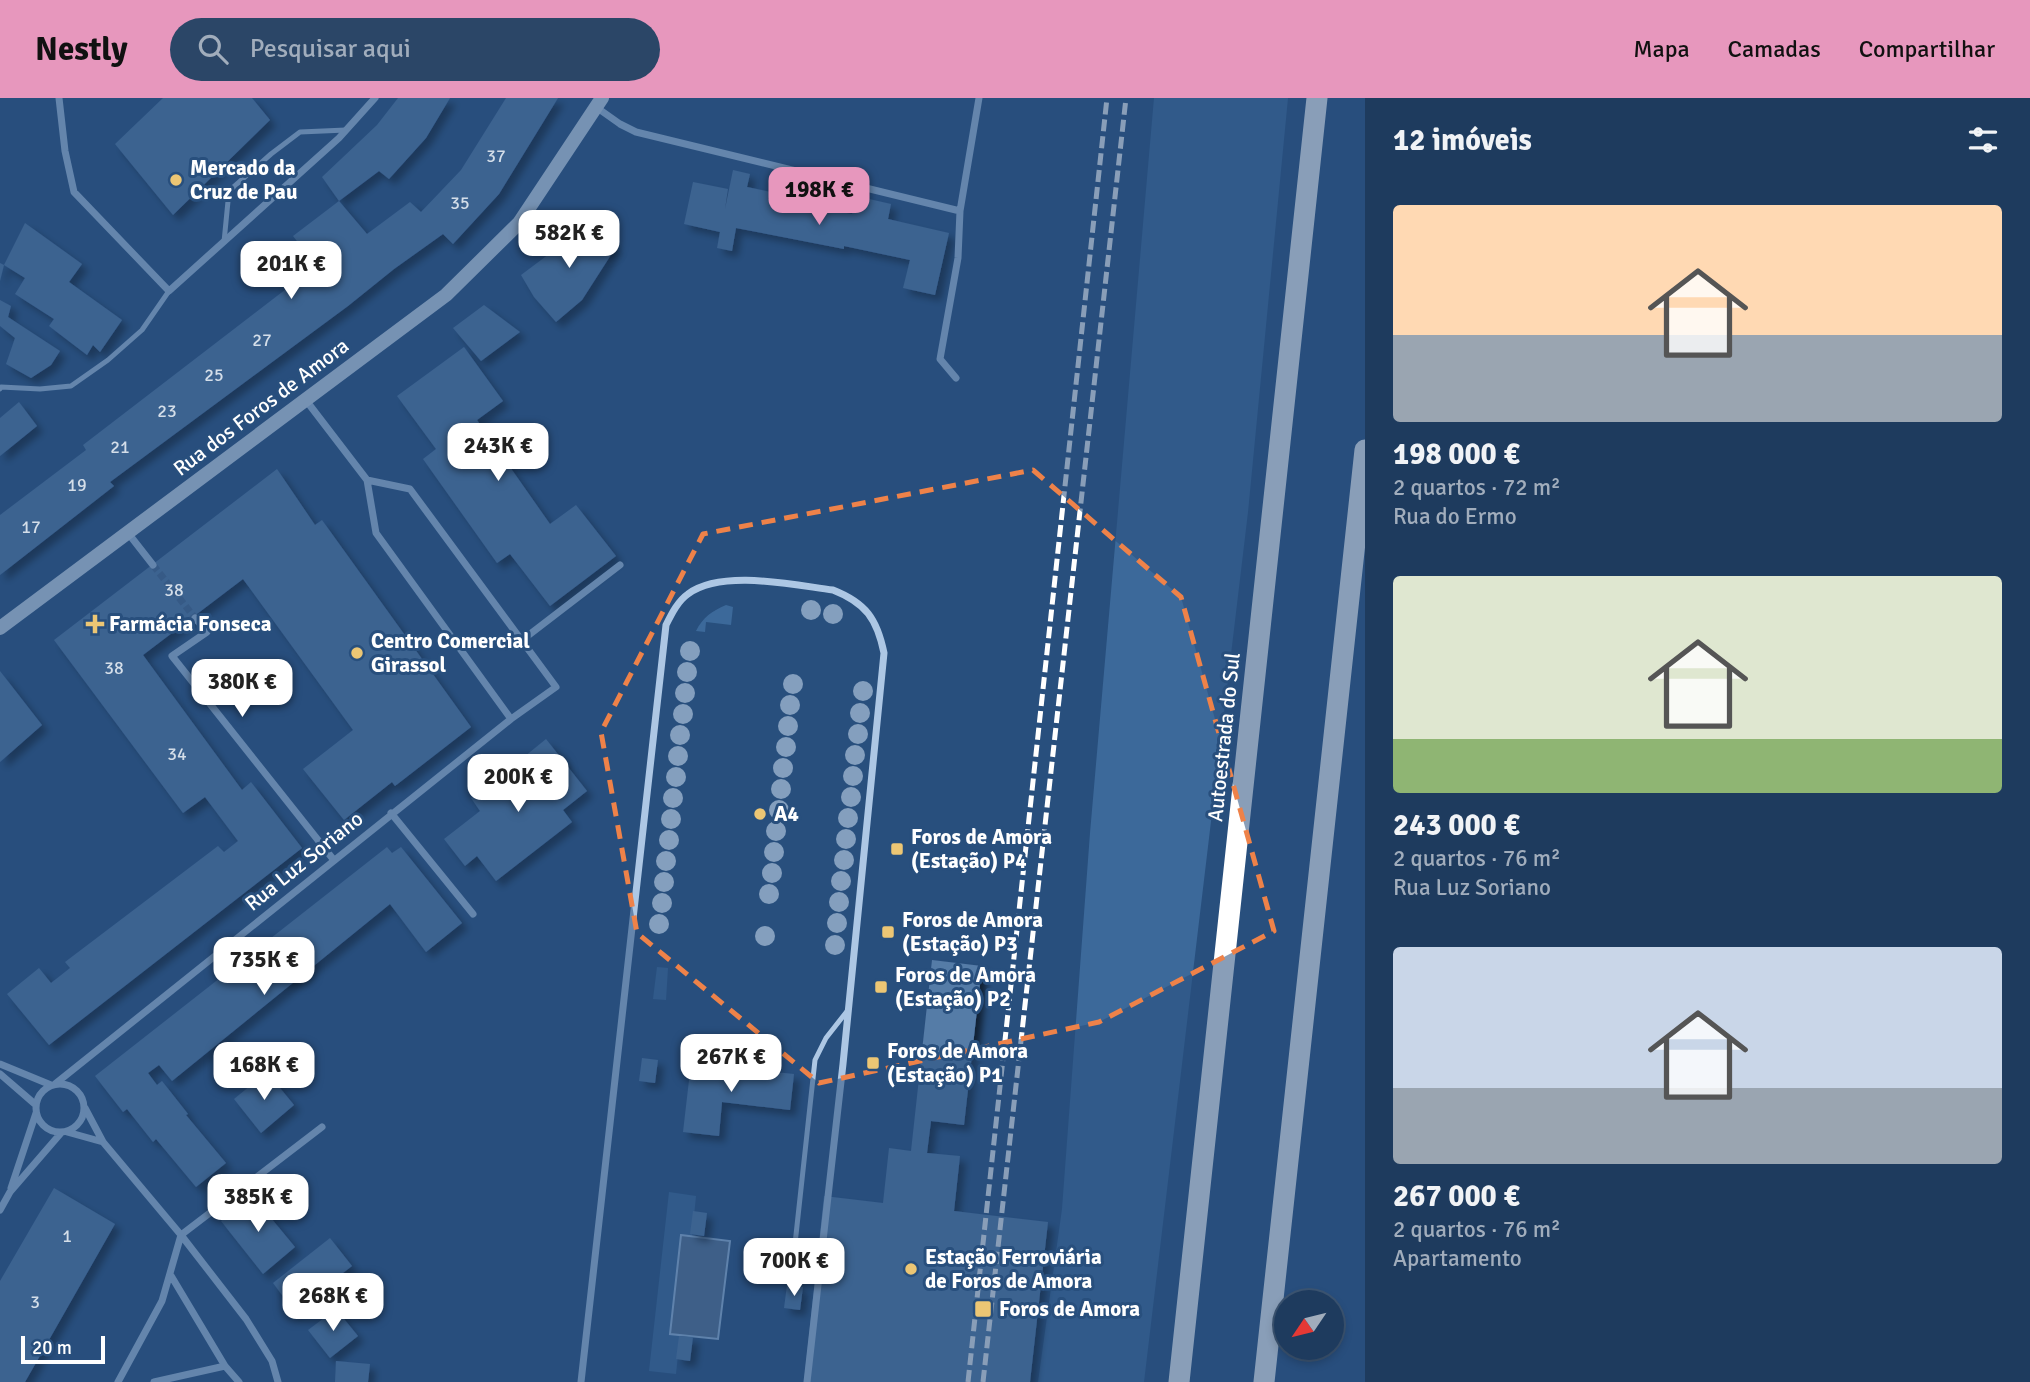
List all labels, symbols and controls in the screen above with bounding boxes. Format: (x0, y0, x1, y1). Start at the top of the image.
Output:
search box (170, 18, 660, 81)
text: Nestly (35, 29, 128, 70)
icon: search (194, 30, 232, 68)
text: Pesquisar aqui (250, 33, 411, 65)
text: Mapa (1633, 34, 1690, 64)
text: Camadas (1728, 34, 1821, 64)
text: Compartilhar (1859, 34, 1995, 64)
icon: filters (1964, 121, 2002, 159)
text: 12 imóveis (1393, 122, 1532, 159)
house number: 37 (486, 145, 506, 167)
place label: Mercado da Cruz de Pau (190, 155, 297, 205)
pin: 198K € (762, 167, 876, 227)
marker: Mercado da Cruz de Pau (168, 172, 184, 188)
text: 198K € (784, 175, 854, 204)
house number: 35 (450, 192, 470, 214)
pin: 582K € (512, 211, 626, 270)
text: 582K € (534, 218, 604, 247)
pin: 201K € (234, 242, 348, 301)
text: 201K € (256, 249, 326, 278)
icon: home (1635, 250, 1761, 376)
house number: 27 (252, 329, 272, 351)
street label: Rua dos Foros de Amora (168, 333, 354, 481)
house number: 25 (204, 364, 224, 386)
house number: 23 (157, 400, 177, 422)
pin: 243K € (441, 424, 555, 483)
text: 243K € (463, 431, 533, 460)
house number: 21 (110, 436, 130, 458)
text: 198 000 € (1393, 436, 1520, 473)
text: 2 quartos · 72 m² (1393, 473, 1561, 502)
house number: 19 (67, 474, 87, 496)
text: Rua do Ermo (1393, 502, 1517, 531)
house number: 17 (21, 516, 41, 538)
house number: 38 (164, 579, 184, 601)
place label: Farmácia Fonseca (109, 611, 272, 637)
marker: Farmácia Fonseca (87, 616, 103, 632)
icon: home (1635, 621, 1761, 747)
place label: Centro Comercial Girassol (371, 628, 530, 678)
marker: Centro Comercial Girassol (349, 645, 365, 661)
street label: Autoestrada do Sul (1202, 651, 1246, 823)
house number: 38 (104, 657, 124, 679)
pin: 380K € (185, 660, 299, 719)
text: 380K € (207, 667, 277, 696)
house number: 34 (167, 743, 187, 765)
pin: 200K € (461, 754, 575, 814)
text: 200K € (483, 762, 553, 791)
place label: A4 (774, 801, 799, 827)
street label: Rua Luz Soriano (240, 806, 368, 916)
marker: A4 (752, 806, 768, 822)
text: 243 000 € (1393, 807, 1520, 844)
place label: Foros de Amora (Estação) P4 (911, 824, 1052, 874)
marker: Foros de Amora (Estação) P4 (889, 841, 905, 857)
text: 2 quartos · 76 m² (1393, 844, 1561, 873)
text: Rua Luz Soriano (1393, 873, 1551, 902)
place label: Foros de Amora (Estação) P3 (902, 907, 1043, 957)
marker: Foros de Amora (Estação) P3 (880, 924, 896, 940)
pin: 735K € (207, 937, 321, 997)
text: 735K € (229, 945, 299, 974)
place label: Foros de Amora (Estação) P2 (895, 962, 1036, 1012)
marker: Foros de Amora (Estação) P2 (873, 979, 889, 995)
icon: home (1635, 992, 1761, 1118)
pin: 267K € (674, 1034, 788, 1094)
place label: Foros de Amora (Estação) P1 (887, 1038, 1028, 1088)
pin: 168K € (207, 1042, 321, 1102)
text: 267K € (696, 1042, 766, 1071)
text: 168K € (229, 1050, 299, 1079)
marker: Foros de Amora (Estação) P1 (865, 1055, 881, 1071)
pin: 385K € (201, 1174, 315, 1234)
text: 267 000 € (1393, 1178, 1520, 1215)
text: 385K € (223, 1182, 293, 1211)
text: 2 quartos · 76 m² (1393, 1215, 1561, 1244)
house number: 1 (62, 1225, 72, 1247)
pin: 700K € (737, 1238, 851, 1298)
place label: Estação Ferroviária de Foros de Amora (925, 1244, 1102, 1294)
text: Apartamento (1393, 1244, 1522, 1273)
text: 700K € (759, 1246, 829, 1275)
marker: Estação Ferroviária de Foros de Amora (903, 1261, 919, 1277)
pin: 268K € (276, 1274, 390, 1333)
text: 268K € (298, 1281, 368, 1310)
north arrow (1274, 1290, 1344, 1360)
map controls (1274, 1290, 1344, 1360)
house number: 3 (30, 1291, 40, 1313)
place label: Foros de Amora (999, 1296, 1140, 1322)
marker: Foros de Amora (973, 1299, 993, 1319)
scale bar (21, 1333, 105, 1365)
text: 20 m (32, 1336, 72, 1360)

